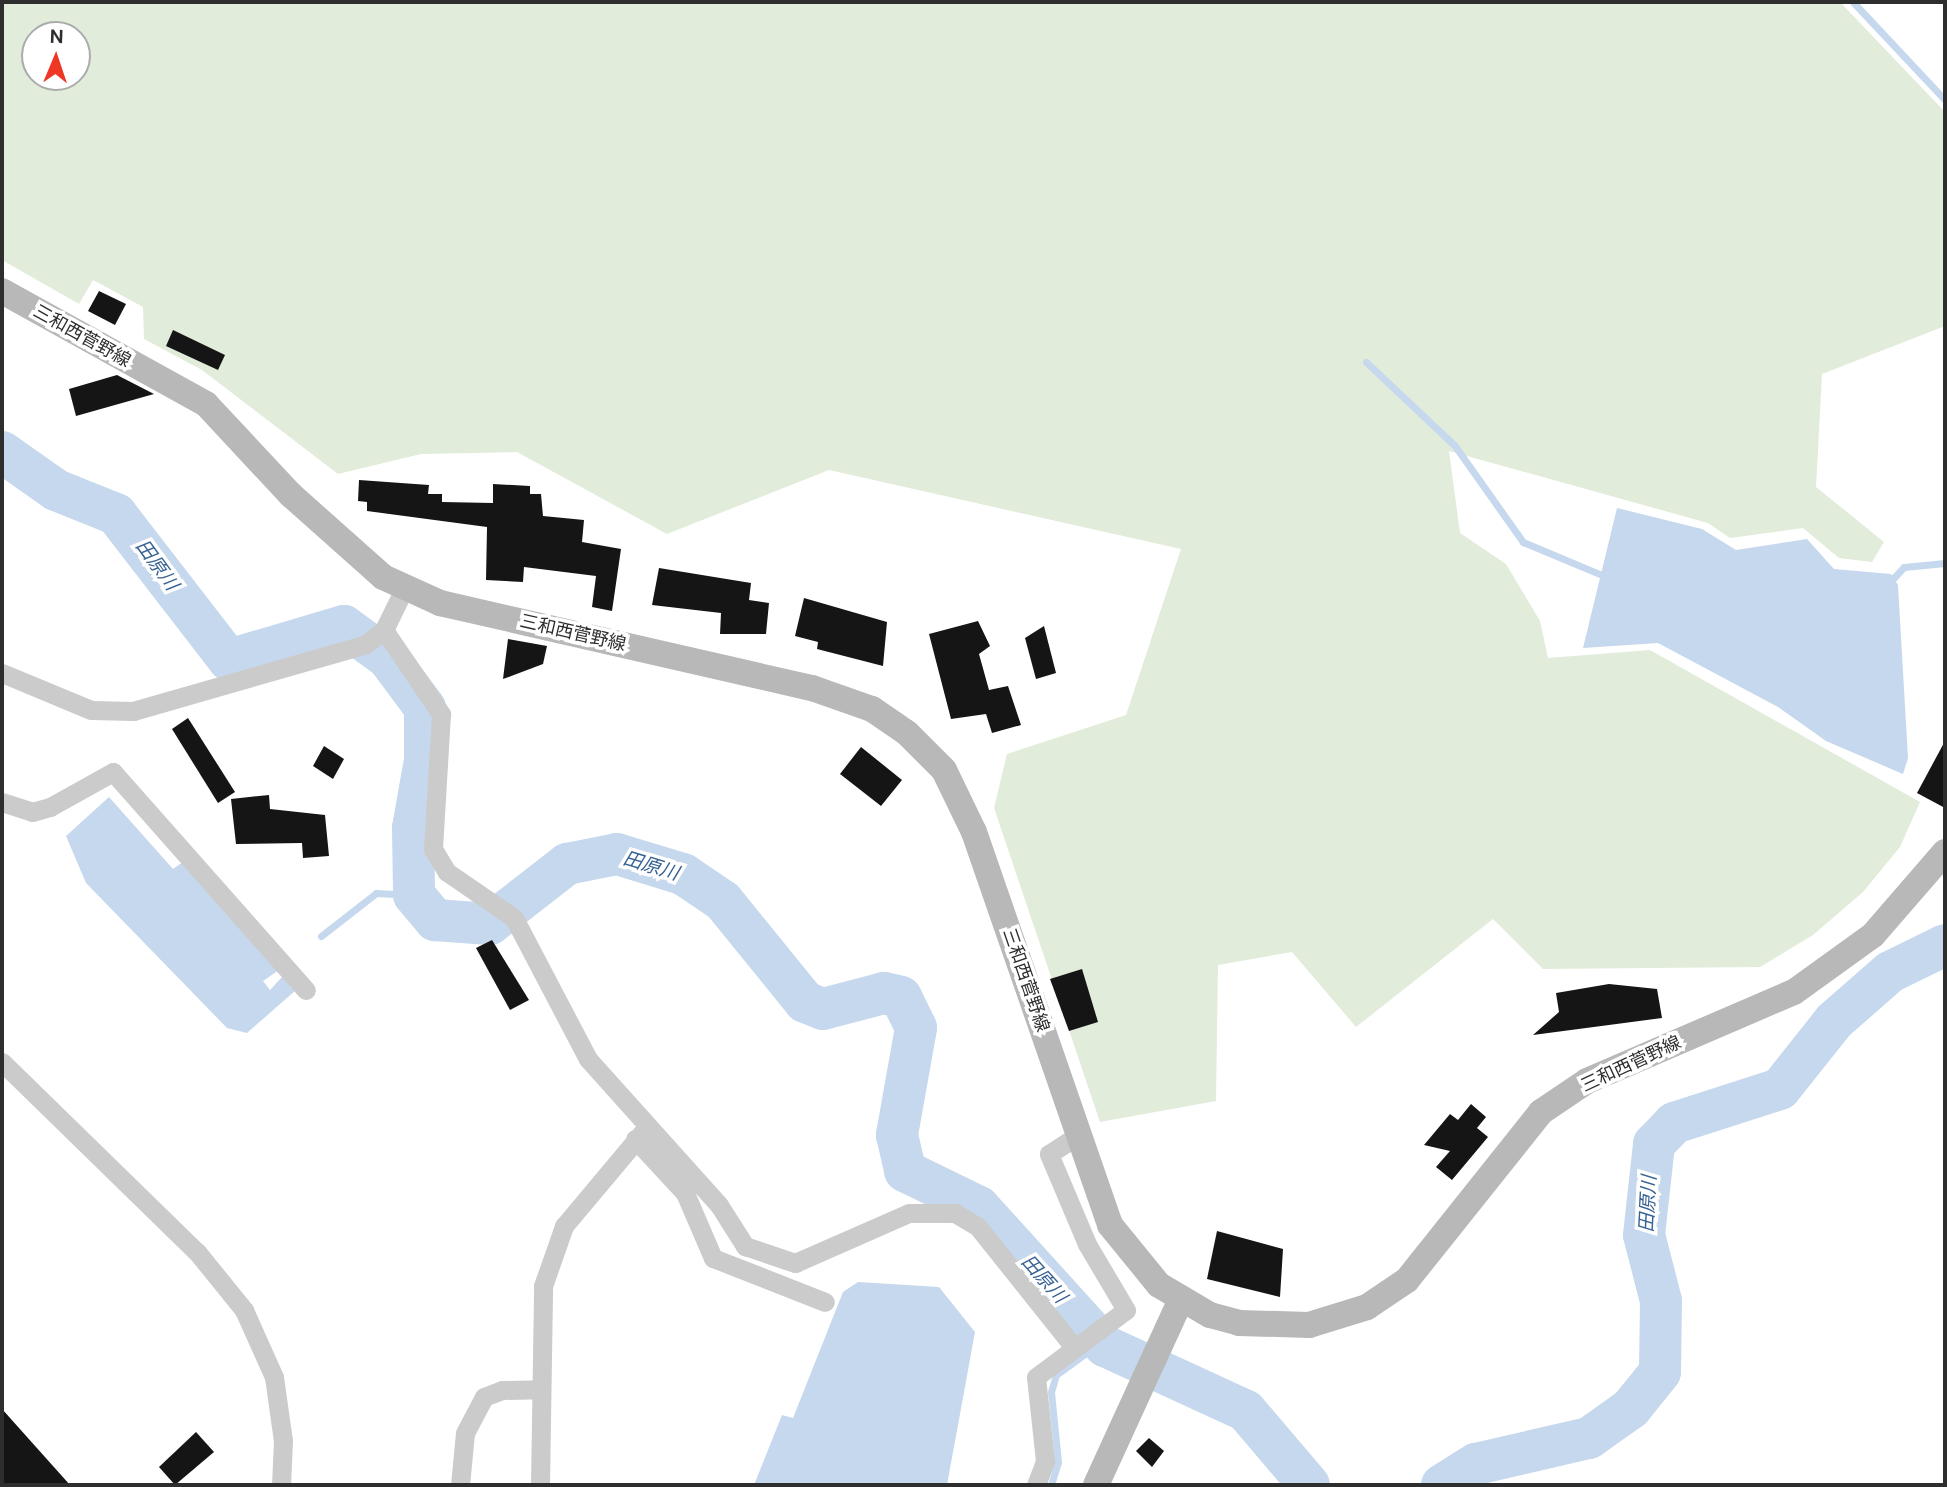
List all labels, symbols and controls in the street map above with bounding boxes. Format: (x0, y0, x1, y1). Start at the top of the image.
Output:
north arrow (21, 21, 91, 91)
text: N (49, 24, 64, 49)
street label: 三和西菅野線 (30, 300, 134, 372)
water label: 田原川 (131, 535, 183, 595)
street label: 三和西菅野線 (518, 610, 628, 656)
water label: 田原川 (620, 847, 682, 885)
street label: 三和西菅野線 (998, 925, 1054, 1035)
street label: 三和西菅野線 (1577, 1031, 1685, 1097)
water label: 田原川 (1635, 1175, 1661, 1233)
water label: 田原川 (1016, 1250, 1072, 1308)

